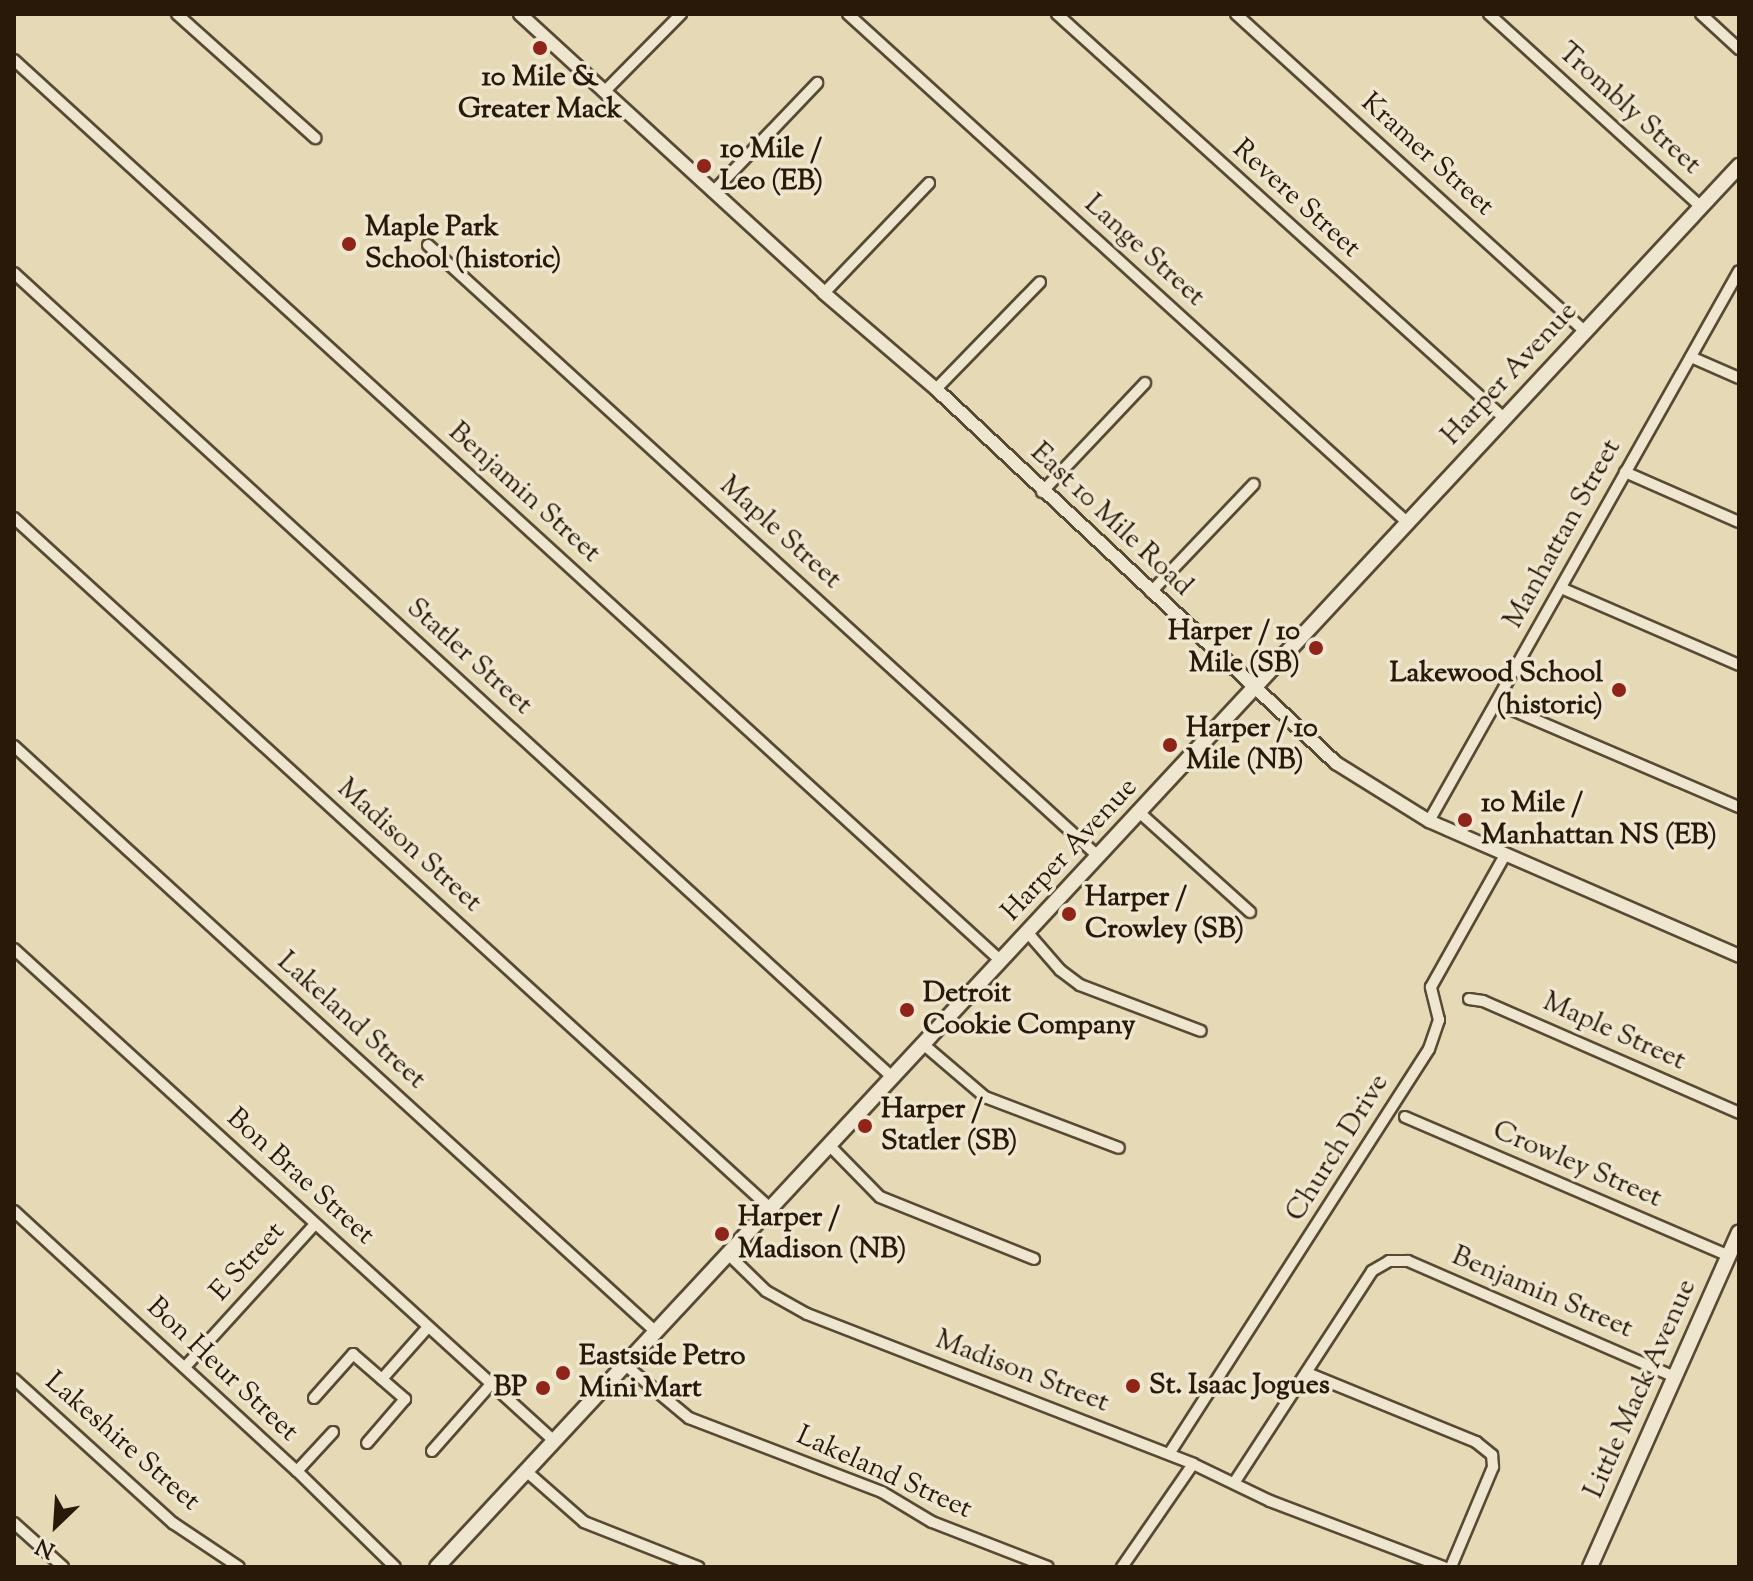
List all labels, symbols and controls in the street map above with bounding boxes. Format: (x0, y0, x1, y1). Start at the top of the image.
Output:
street label: Trombly Street (1551, 36, 1707, 182)
marker: 10 Mile & Greater Mack (531, 39, 549, 57)
place label: 10 Mile & Greater Mack (458, 61, 622, 127)
street label: Kramer Street (1353, 86, 1501, 224)
place label: 10 Mile / Leo (EB) (720, 133, 823, 199)
street label: Revere Street (1225, 133, 1367, 265)
marker: 10 Mile / Leo (EB) (695, 157, 713, 175)
street label: Lange Street (1077, 188, 1211, 314)
place label: Maple Park School (historic) (365, 211, 561, 277)
marker: Maple Park School (historic) (340, 235, 358, 253)
street label: Harper Avenue (1435, 295, 1585, 453)
street label: Benjamin Street (441, 416, 607, 570)
street label: Manhattan Street (1497, 434, 1629, 634)
street label: East 10 Mile Road (1023, 436, 1199, 604)
street label: Maple Street (712, 469, 848, 597)
street label: Statler Street (399, 592, 539, 722)
place label: Harper / 10 Mile (SB) (1168, 615, 1300, 681)
marker: Harper / 10 Mile (SB) (1307, 639, 1325, 657)
place label: Lakewood School (historic) (1390, 657, 1603, 723)
marker: Lakewood School (historic) (1610, 681, 1628, 699)
place label: Harper / 10 Mile (NB) (1186, 712, 1318, 778)
marker: Harper / 10 Mile (NB) (1161, 736, 1179, 754)
street label: Harper Avenue (995, 771, 1145, 929)
street label: Madison Street (330, 772, 488, 920)
place label: 10 Mile / Manhattan NS (EB) (1481, 787, 1717, 853)
marker: 10 Mile / Manhattan NS (EB) (1456, 811, 1474, 829)
place label: Harper / Crowley (SB) (1085, 881, 1244, 947)
marker: Harper / Crowley (SB) (1060, 905, 1078, 923)
street label: Lakeland Street (270, 945, 432, 1097)
place label: Detroit Cookie Company (923, 977, 1135, 1043)
street label: Maple Street (1537, 986, 1691, 1078)
marker: Detroit Cookie Company (898, 1001, 916, 1019)
street label: Church Drive (1279, 1068, 1397, 1228)
place label: Harper / Statler (SB) (881, 1093, 1017, 1159)
street label: Bon Brae Street (219, 1102, 381, 1252)
street label: Crowley Street (1487, 1114, 1667, 1216)
marker: Harper / Statler (SB) (856, 1117, 874, 1135)
place label: Harper / Madison (NB) (738, 1201, 906, 1267)
street label: E Street (204, 1215, 292, 1309)
marker: Harper / Madison (NB) (713, 1225, 731, 1243)
street label: Benjamin Street (1446, 1240, 1638, 1346)
street label: Little Mack Avenue (1578, 1274, 1704, 1504)
street label: Bon Heur Street (139, 1291, 305, 1449)
street label: Madison Street (930, 1323, 1114, 1421)
place label: Eastside Petro Mini Mart (579, 1340, 746, 1406)
marker: Eastside Petro Mini Mart (554, 1364, 572, 1382)
street label: Lakeshire Street (38, 1365, 206, 1519)
place label: St. Isaac Jogues (1149, 1369, 1330, 1403)
place label: BP (494, 1371, 527, 1405)
marker: St. Isaac Jogues (1124, 1377, 1142, 1395)
marker: BP (534, 1379, 552, 1397)
street label: Lakeland Street (791, 1419, 977, 1527)
north arrow (16, 1485, 96, 1565)
text: N (31, 1529, 61, 1565)

